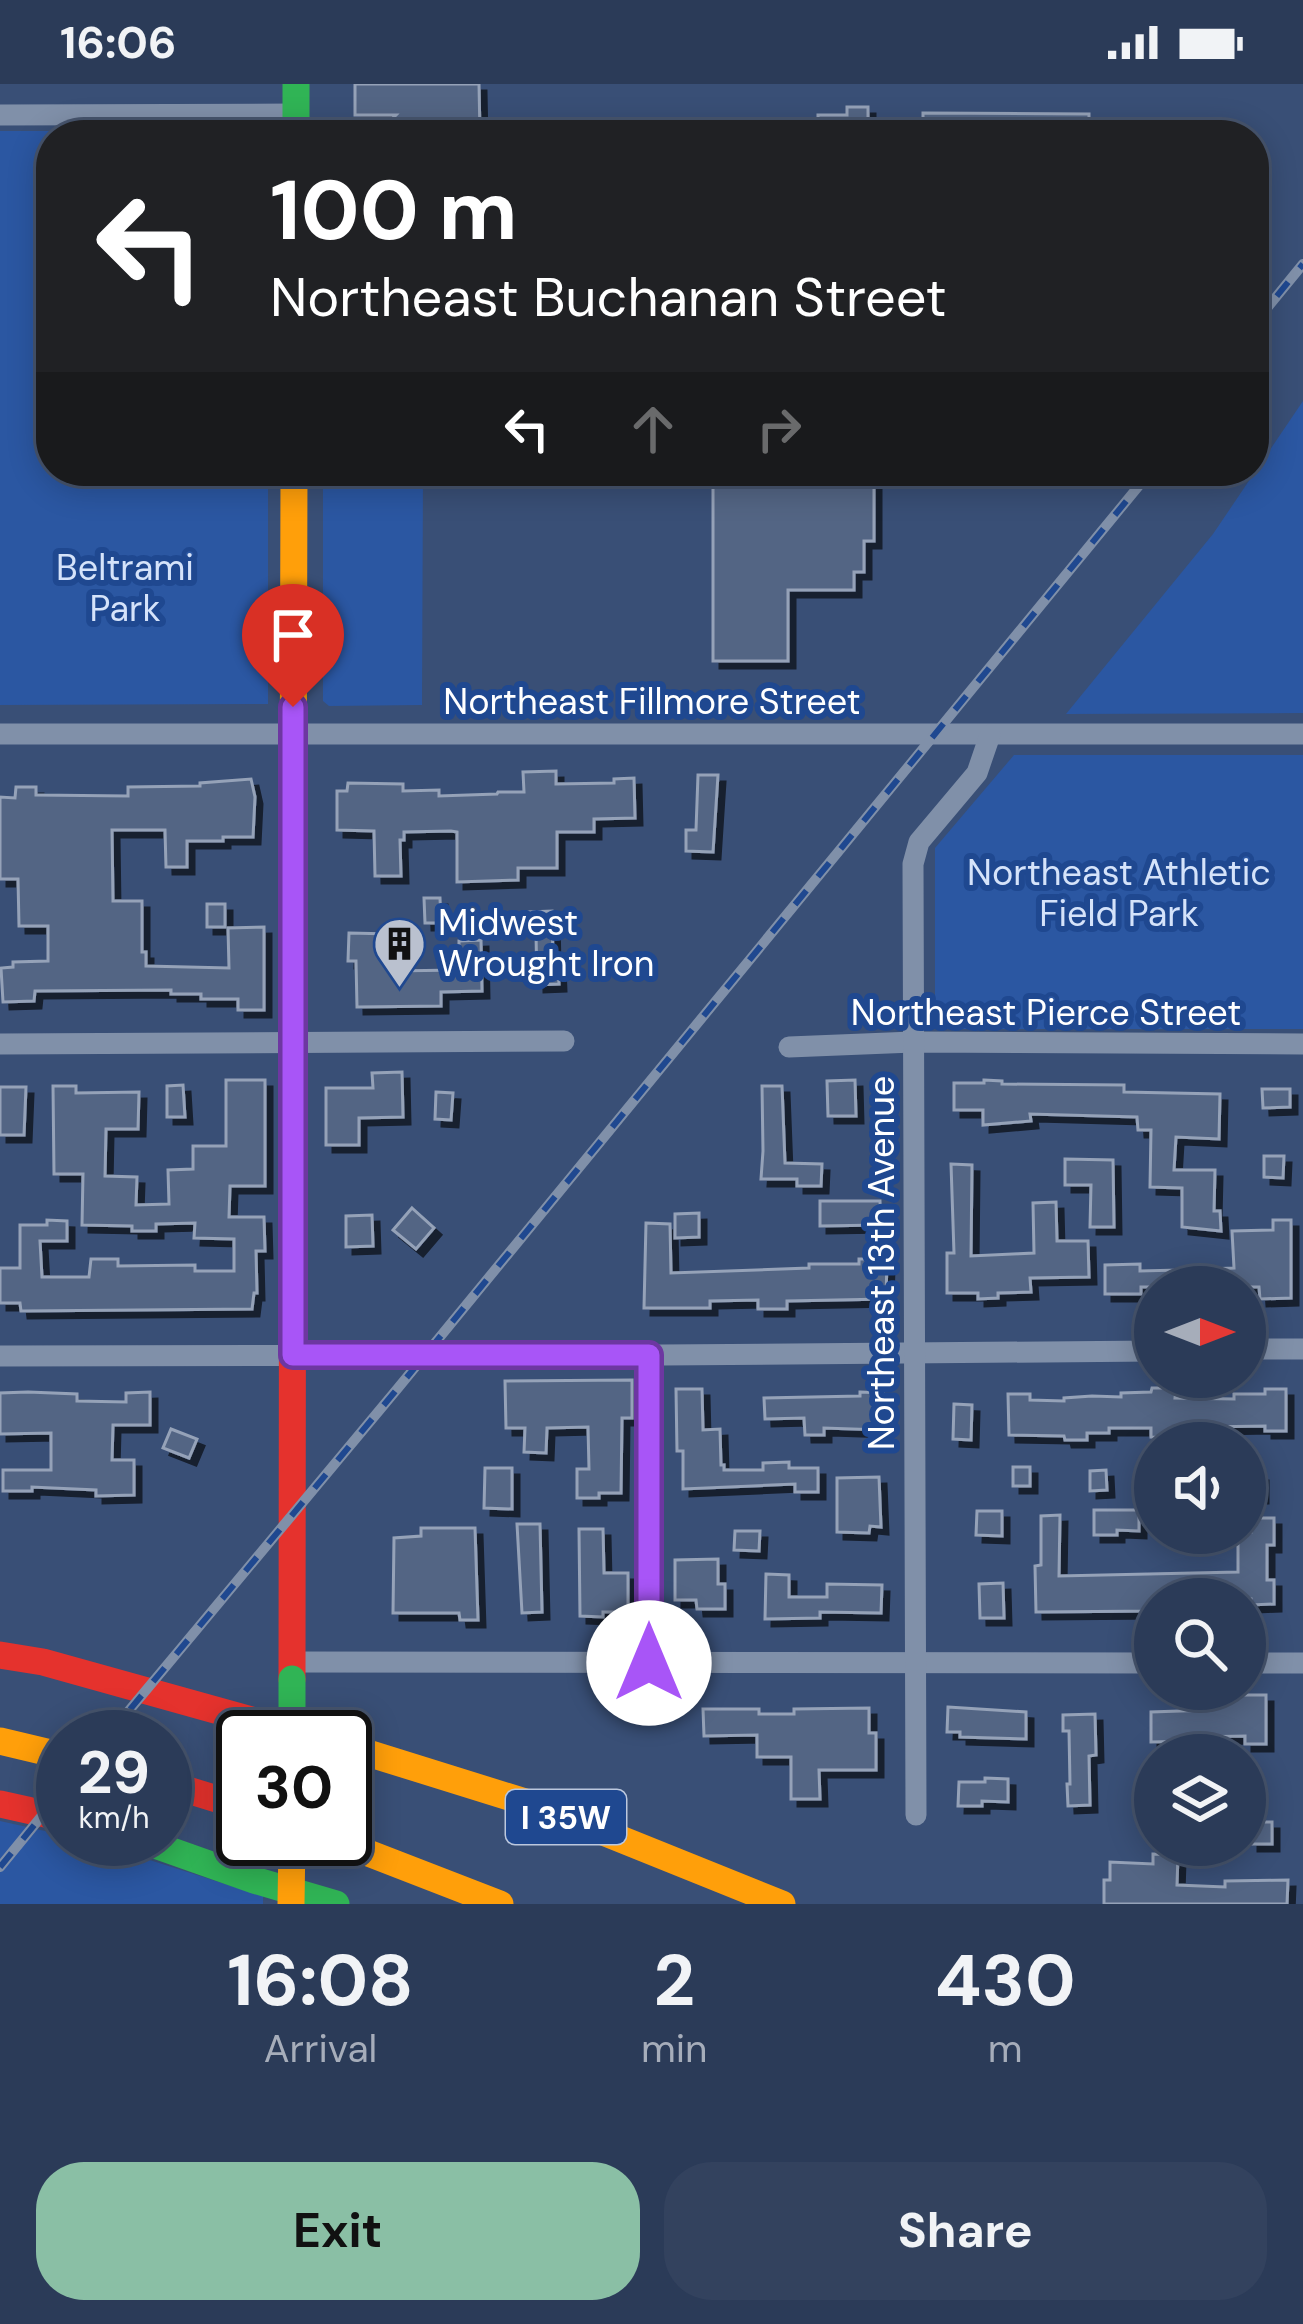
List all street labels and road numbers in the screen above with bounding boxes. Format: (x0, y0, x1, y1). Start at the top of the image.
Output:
street label: Northeast Fillmore Street (443, 678, 861, 725)
street label: Northeast Pierce Street (851, 989, 1241, 1036)
street label: Northeast 13th Avenue (858, 1076, 905, 1450)
road number: I 35W (506, 1790, 626, 1844)

